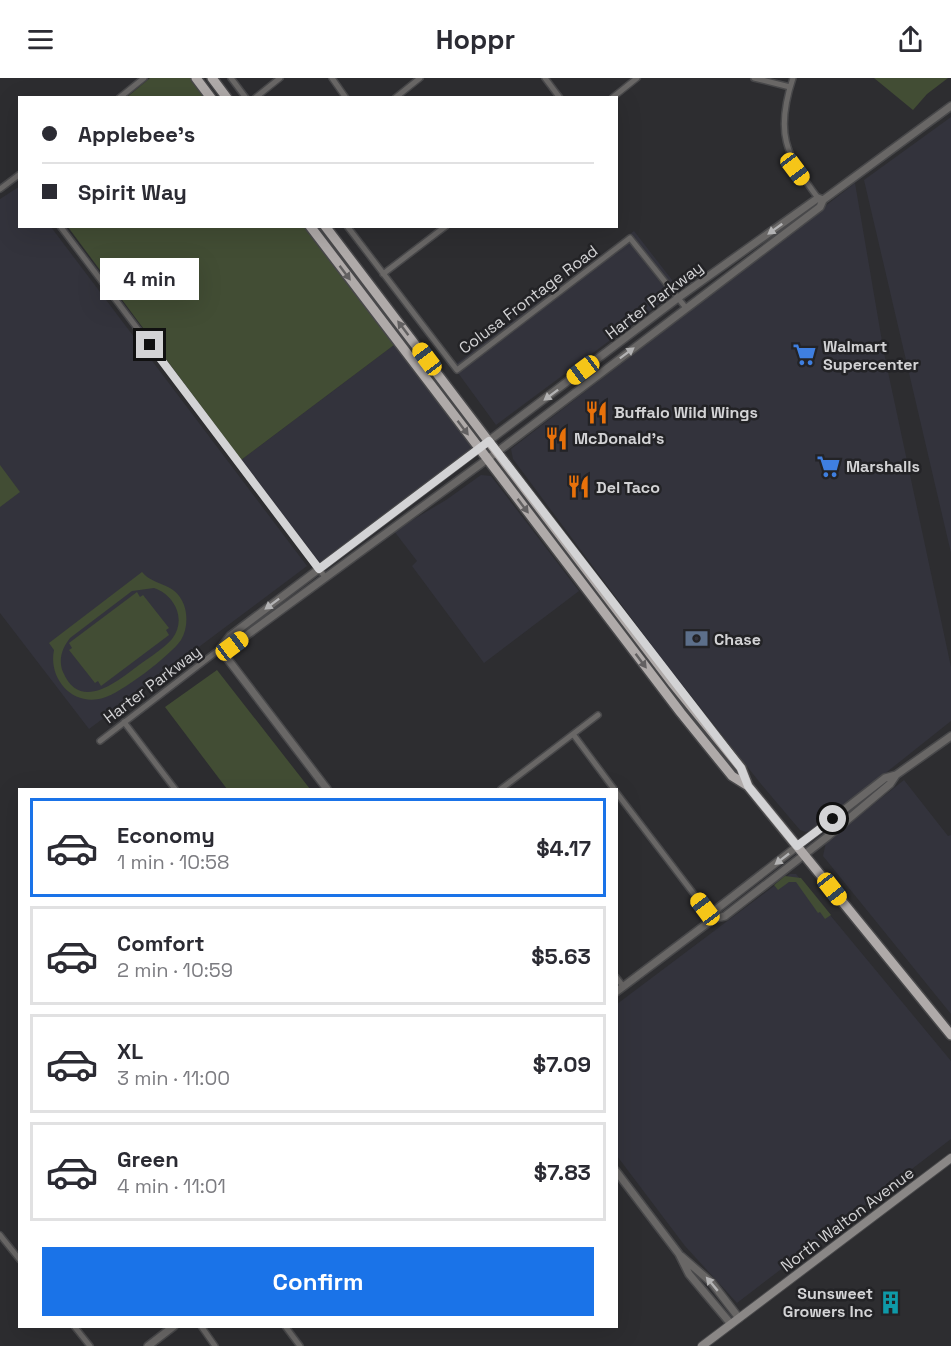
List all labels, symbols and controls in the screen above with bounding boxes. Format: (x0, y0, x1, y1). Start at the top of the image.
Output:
text: Hoppr (436, 22, 515, 57)
icon: menu (24, 23, 57, 56)
icon: share (894, 23, 927, 56)
text: Applebee's (78, 120, 195, 148)
car (777, 149, 813, 189)
text: Spirit Way (78, 178, 187, 206)
one-way arrow (767, 223, 783, 235)
street label: Colusa Frontage Road (455, 240, 602, 359)
street label: Harter Parkway (601, 257, 707, 344)
callout: 4 min (100, 258, 200, 300)
one-way arrow (339, 265, 352, 281)
text: 4 min (123, 266, 176, 292)
one-way arrow (396, 320, 409, 336)
route end (136, 331, 163, 358)
place label: Walmart Supercenter (823, 336, 919, 375)
car (409, 339, 445, 379)
supermarket icon: Walmart Supercenter (792, 342, 818, 368)
one-way arrow (620, 347, 635, 359)
car (563, 352, 603, 388)
one-way arrow (543, 388, 558, 400)
restaurant icon: Buffalo Wild Wings (583, 399, 609, 425)
place label: Buffalo Wild Wings (614, 402, 758, 423)
one-way arrow (457, 420, 470, 436)
restaurant icon: McDonald's (543, 425, 569, 451)
place label: McDonald's (574, 428, 664, 449)
supermarket icon: Marshalls (815, 453, 841, 479)
place label: Marshalls (846, 456, 920, 477)
restaurant icon: Del Taco (565, 474, 591, 500)
place label: Del Taco (596, 477, 660, 498)
one-way arrow (517, 497, 529, 513)
one-way arrow (265, 598, 281, 610)
bank icon: Chase (683, 626, 709, 652)
car (212, 628, 252, 664)
place label: Chase (714, 629, 761, 650)
street label: Harter Parkway (99, 641, 205, 728)
one-way arrow (634, 653, 646, 668)
route start (819, 805, 846, 832)
icon: car (45, 821, 99, 875)
text: Economy (117, 821, 215, 849)
text: $4.17 (536, 834, 591, 862)
text: 1 min · 10:58 (117, 849, 230, 875)
one-way arrow (774, 852, 789, 864)
car (814, 869, 850, 909)
car (687, 889, 723, 929)
icon: car (45, 929, 99, 983)
text: Comfort (117, 929, 205, 957)
text: $5.63 (531, 942, 591, 970)
text: 2 min · 10:59 (117, 957, 233, 983)
icon: car (45, 1037, 99, 1091)
text: XL (117, 1037, 143, 1065)
text: $7.09 (533, 1050, 591, 1078)
text: 3 min · 11:00 (117, 1065, 230, 1091)
icon: car (45, 1145, 99, 1199)
text: Green (117, 1145, 179, 1173)
text: $7.83 (534, 1158, 591, 1186)
street label: North Walton Avenue (776, 1162, 918, 1276)
text: 4 min · 11:01 (117, 1173, 226, 1199)
button: Confirm (42, 1247, 594, 1316)
one-way arrow (705, 1276, 718, 1292)
place label: Sunsweet Growers Inc (783, 1283, 873, 1322)
building icon: Sunsweet Growers Inc (878, 1289, 904, 1315)

